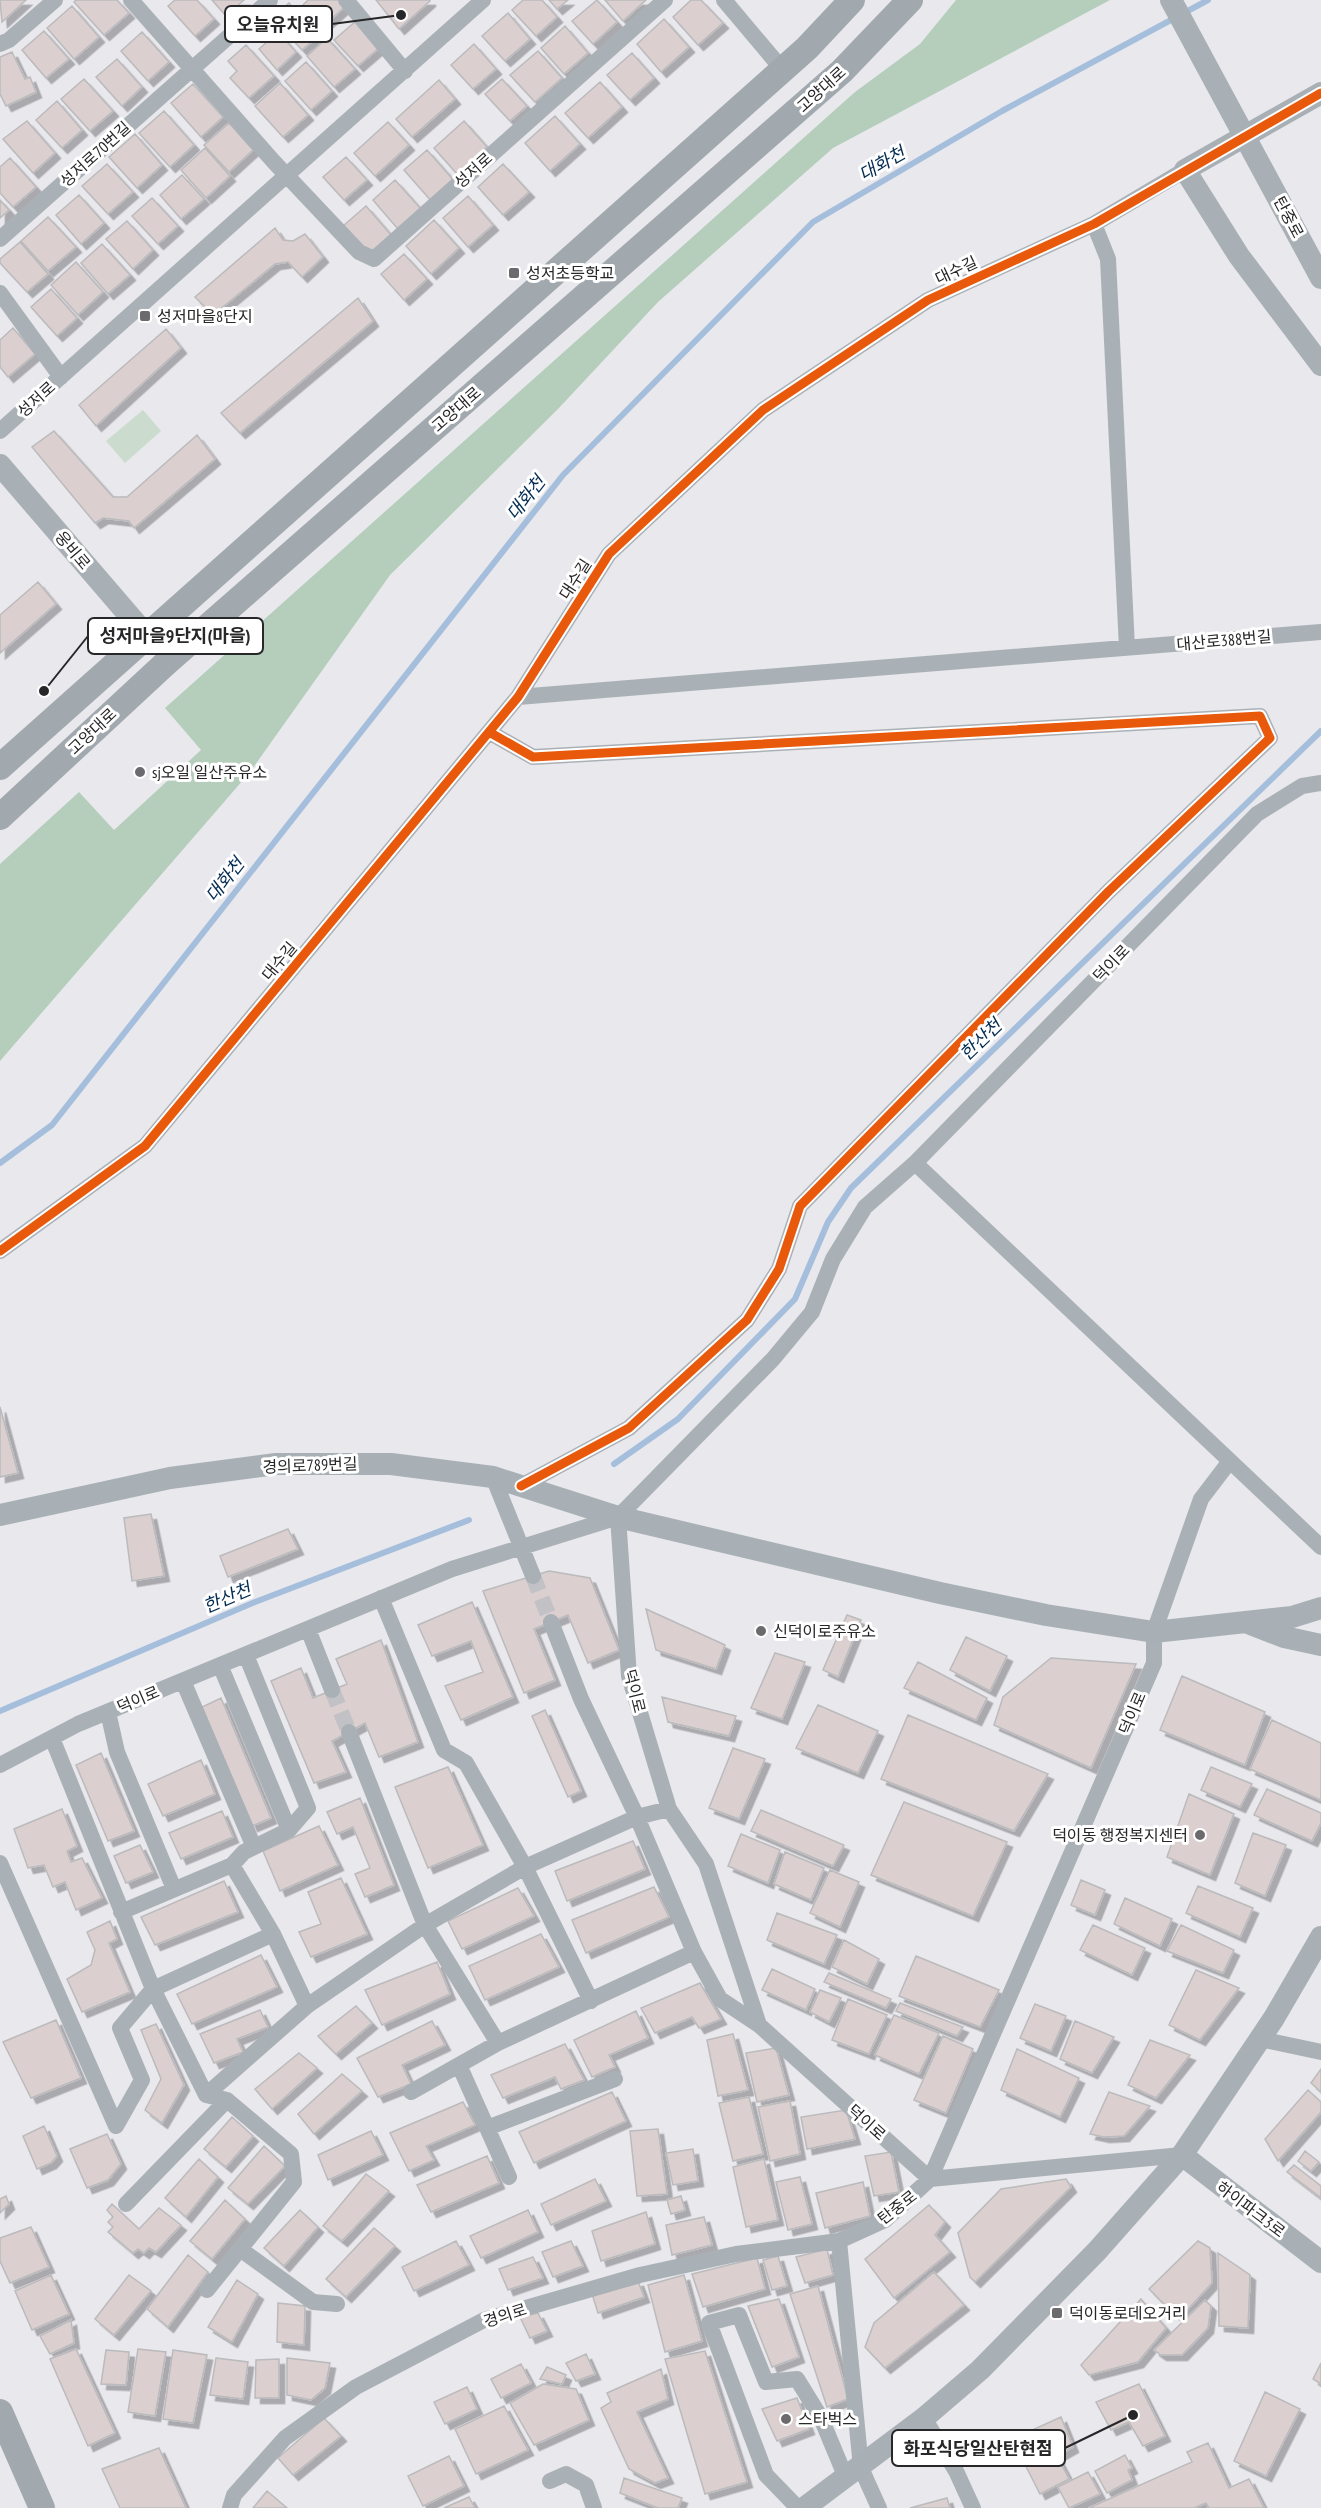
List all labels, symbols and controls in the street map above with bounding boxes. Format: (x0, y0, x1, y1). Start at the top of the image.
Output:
callout: 오늘유치원 (225, 6, 332, 42)
text: 오늘유치원 (237, 13, 319, 36)
street label: 고양대로 (792, 62, 850, 116)
street label: 성저로70번길 (56, 117, 134, 191)
water label: 대화천 (854, 140, 911, 186)
street label: 성저로 (450, 148, 496, 192)
street label: 탄중로 (1270, 193, 1308, 241)
street label: 대수길 (932, 252, 980, 288)
place label: 성저초등학교 (526, 263, 614, 283)
marker: 성저초등학교 (507, 266, 521, 280)
place label: 성저마을8단지 (157, 306, 253, 326)
marker: 성저마을8단지 (138, 309, 152, 323)
street label: 성저로 (13, 377, 59, 421)
street label: 고양대로 (427, 382, 485, 436)
water label: 대화천 (501, 469, 551, 524)
street label: 웅비로 (51, 527, 95, 574)
street label: 대수길 (555, 555, 595, 603)
callout: 성저마을9단지(마을) (88, 618, 263, 654)
text: 성저마을9단지(마을) (99, 624, 251, 647)
street label: 대산로388번길 (1176, 626, 1272, 654)
street label: 고양대로 (64, 703, 121, 758)
place label: sj오일 일산주유소 (152, 762, 267, 782)
marker: sj오일 일산주유소 (133, 765, 147, 779)
water label: 대화천 (200, 851, 250, 906)
street label: 대수길 (257, 938, 301, 984)
street label: 덕이로 (1088, 940, 1134, 986)
water label: 한산천 (955, 1012, 1008, 1065)
street label: 경의로789번길 (262, 1453, 358, 1477)
water label: 한산천 (199, 1576, 256, 1618)
place label: 신덕이로주유소 (773, 1621, 876, 1641)
marker: 신덕이로주유소 (754, 1624, 768, 1638)
street label: 덕이로 (620, 1667, 650, 1715)
street label: 덕이로 (114, 1681, 162, 1717)
street label: 덕이로 (1114, 1689, 1150, 1737)
place label: 덕이동 행정복지센터 (1052, 1825, 1188, 1845)
marker: 덕이동 행정복지센터 (1193, 1828, 1207, 1842)
street label: 덕이로 (844, 2100, 890, 2144)
street label: 하이파크3로 (1213, 2177, 1290, 2241)
street label: 탄중로 (873, 2185, 921, 2228)
street label: 경의로 (481, 2299, 529, 2331)
place label: 덕이동로데오거리 (1069, 2303, 1187, 2323)
marker: 덕이동로데오거리 (1050, 2306, 1064, 2320)
place label: 스타벅스 (798, 2409, 857, 2429)
marker: 스타벅스 (779, 2412, 793, 2426)
callout: 화포식당일산탄현점 (892, 2430, 1065, 2466)
text: 화포식당일산탄현점 (903, 2437, 1053, 2460)

